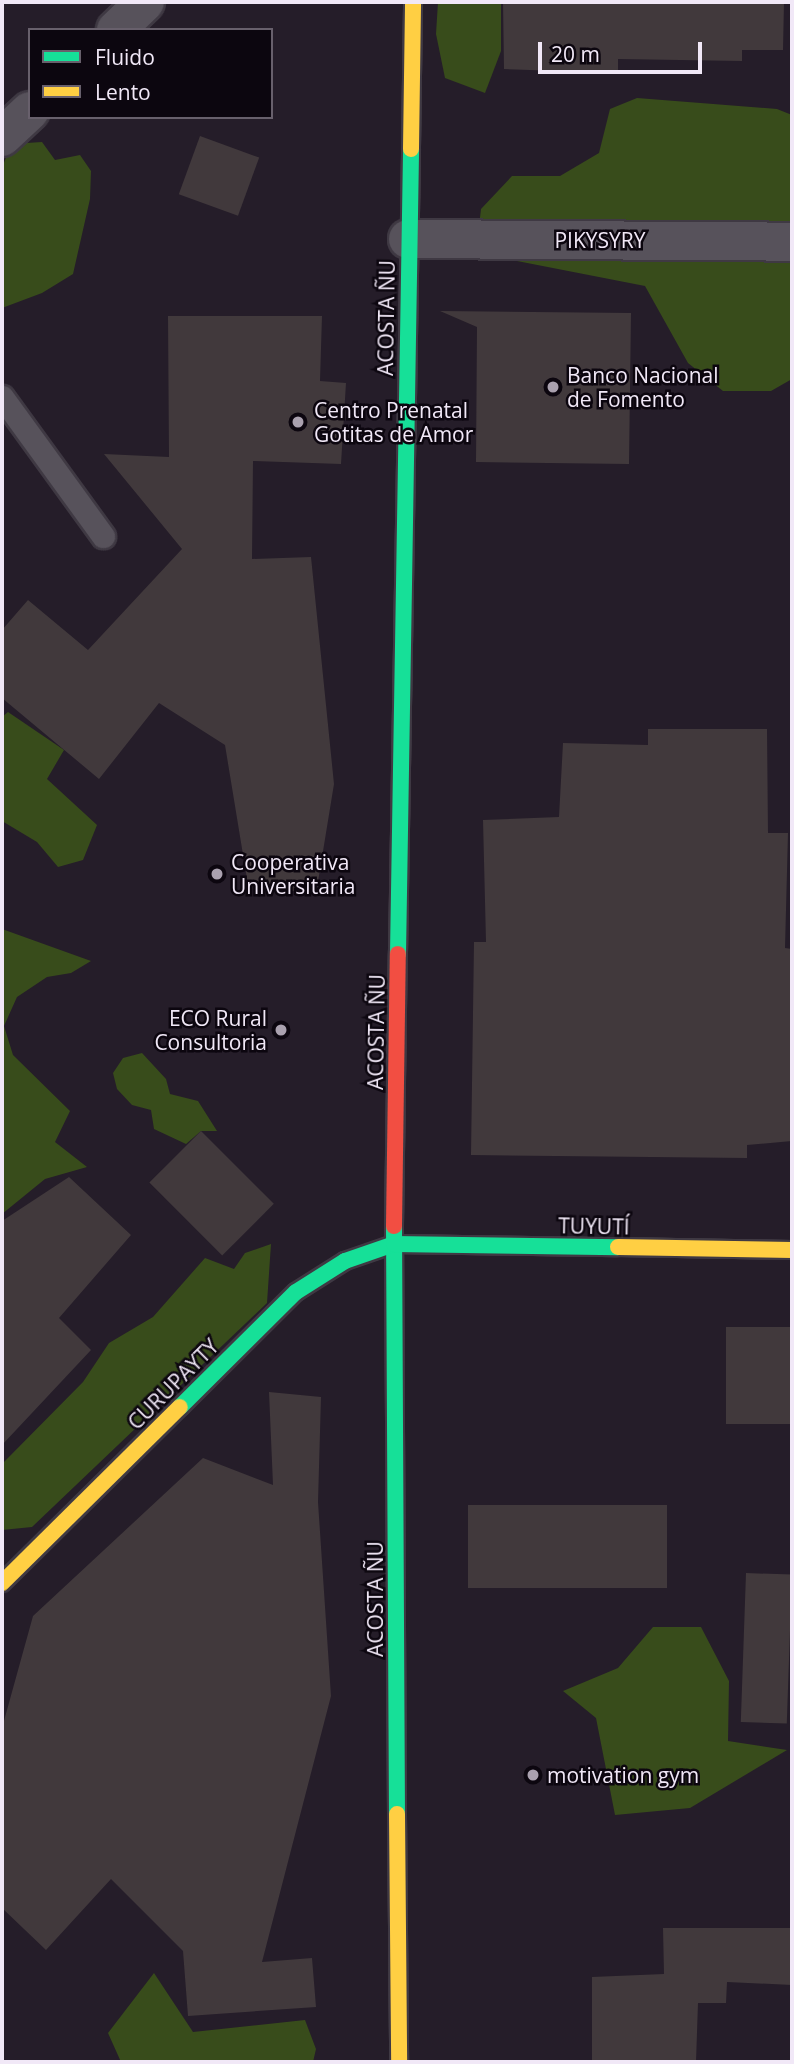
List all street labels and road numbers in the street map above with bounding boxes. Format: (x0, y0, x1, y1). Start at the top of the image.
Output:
street label: PIKYSYRY (554, 227, 646, 253)
street label: ACOSTA ÑU (372, 260, 400, 376)
street label: ACOSTA ÑU (362, 974, 390, 1090)
street label: TUYUTÍ (558, 1213, 630, 1239)
street label: CURUPAYTY (122, 1333, 224, 1435)
street label: ACOSTA ÑU (362, 1541, 388, 1657)

